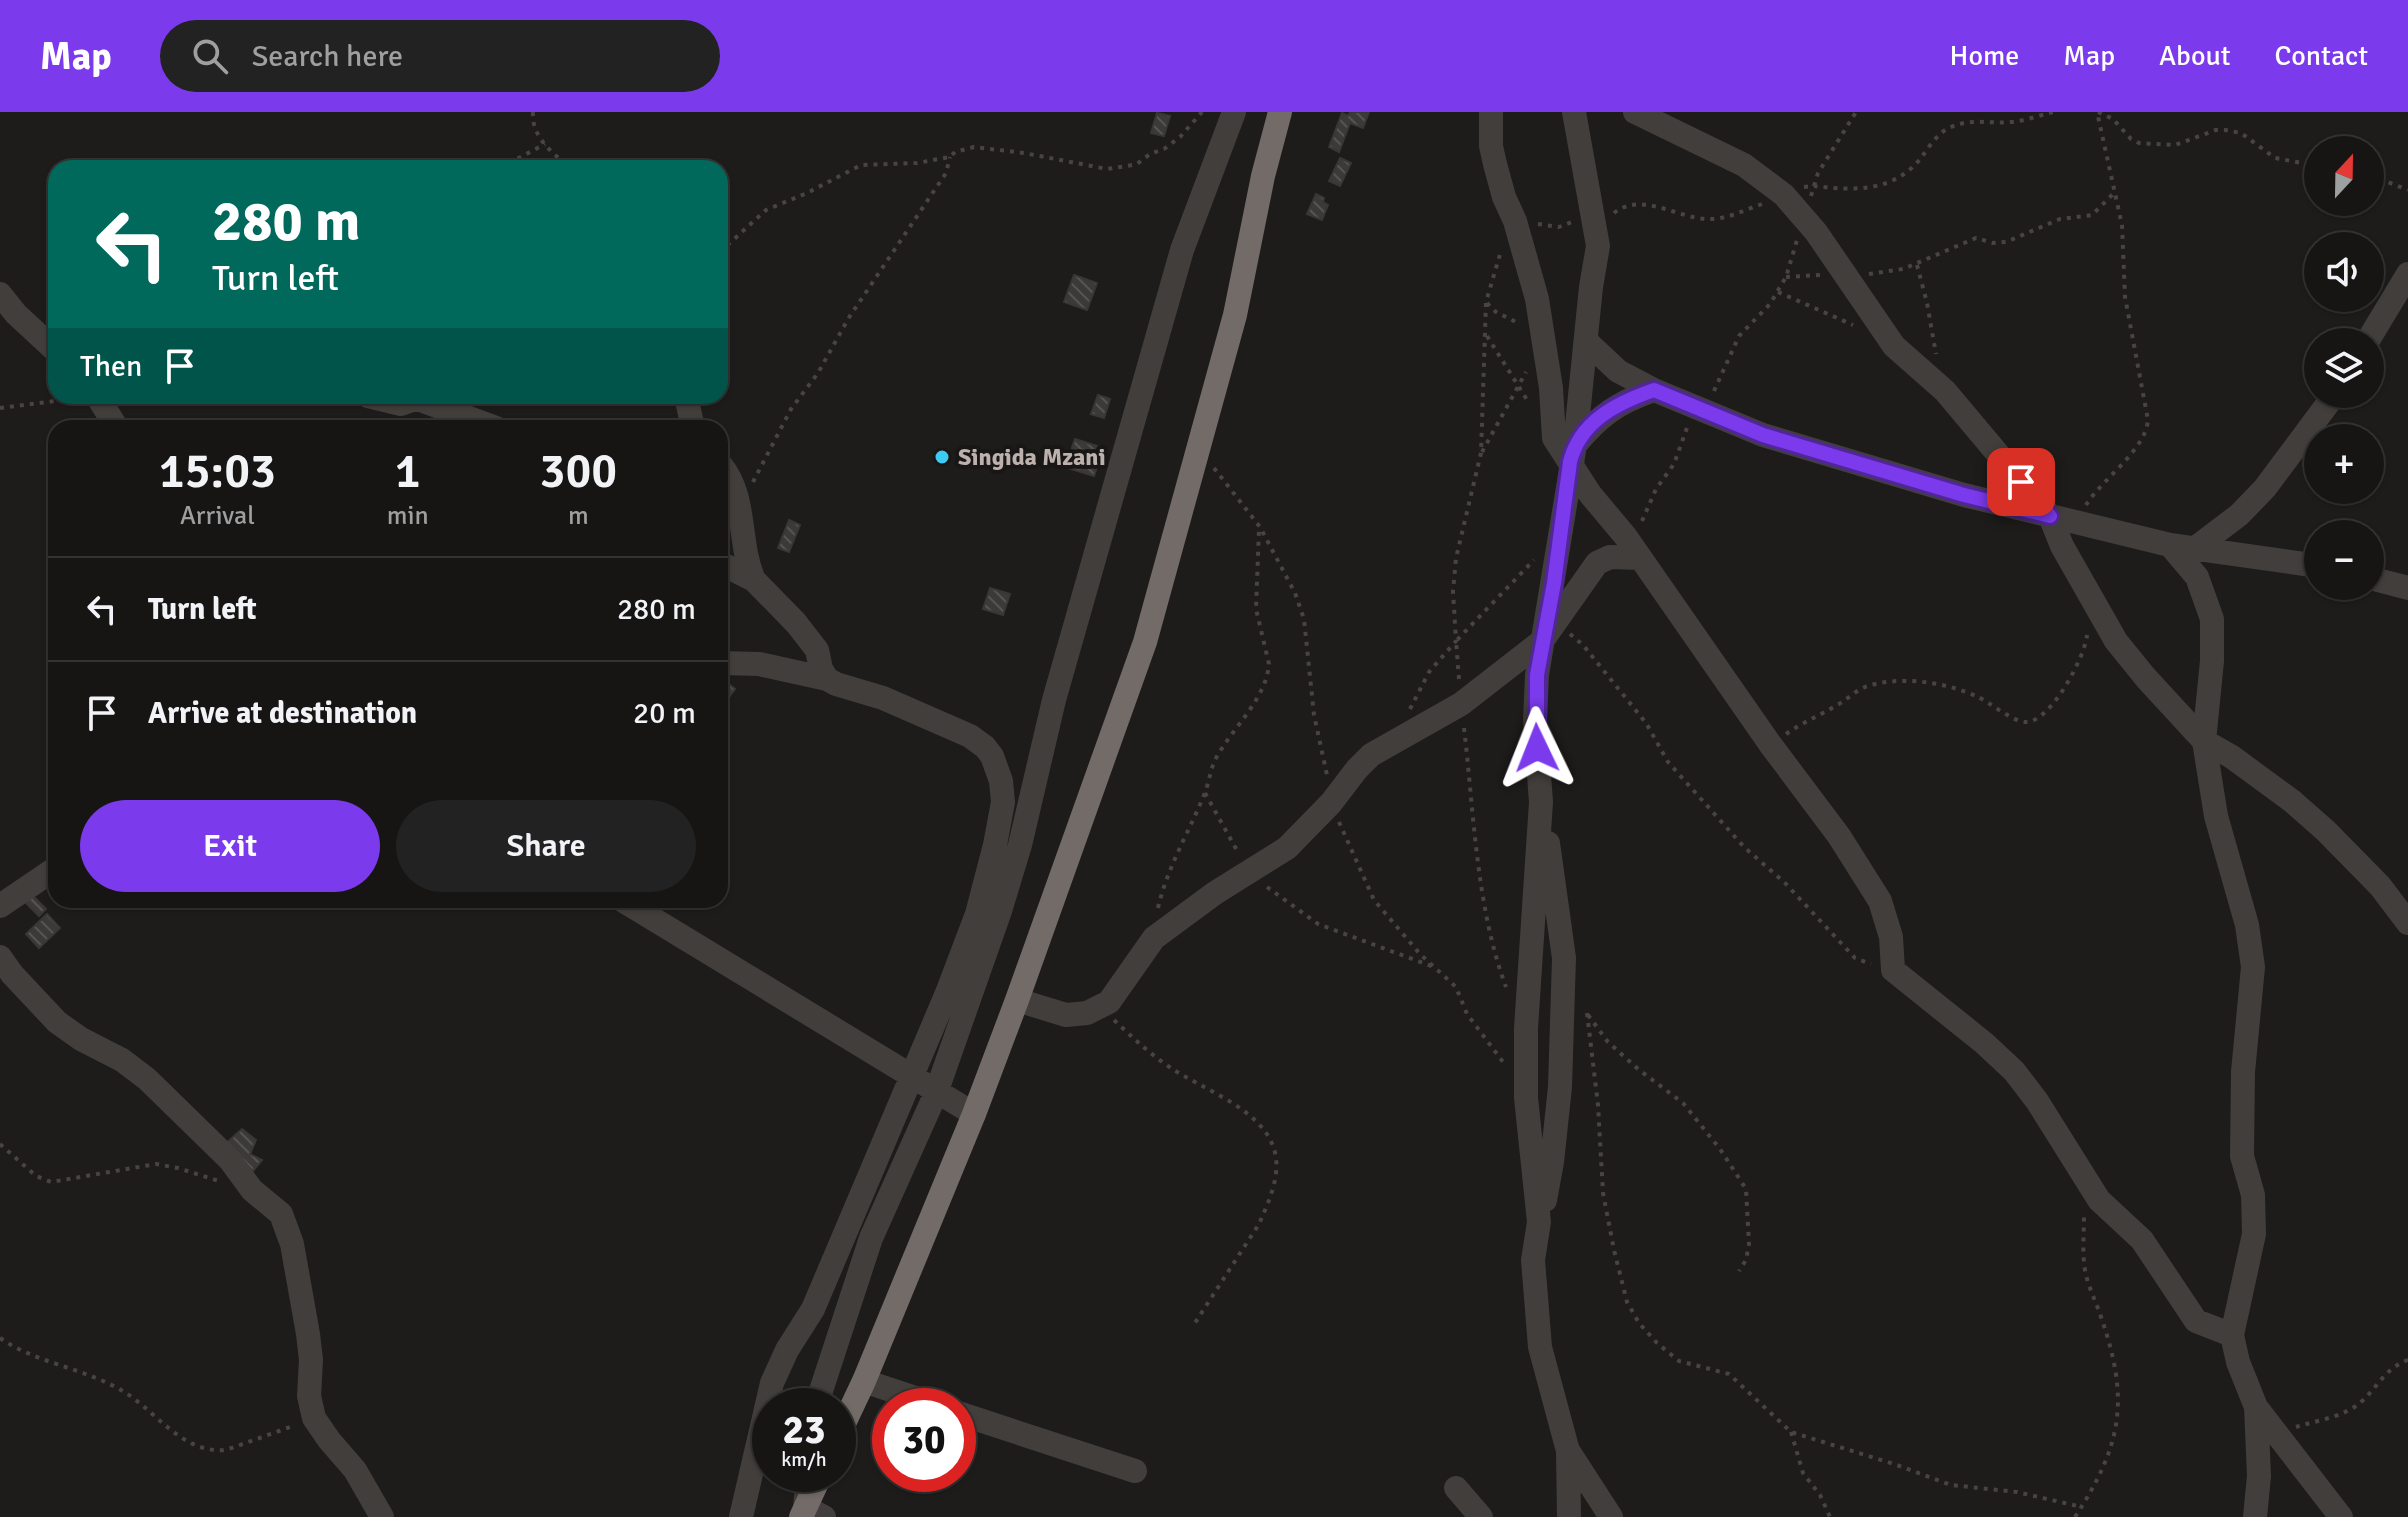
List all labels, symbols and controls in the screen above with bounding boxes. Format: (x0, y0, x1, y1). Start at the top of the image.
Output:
search box (160, 20, 720, 92)
text: Map (40, 33, 112, 80)
icon: search (188, 34, 232, 78)
text: Search here (252, 38, 403, 75)
text: Home (1950, 39, 2019, 73)
text: Map (2063, 39, 2115, 73)
text: About (2159, 39, 2231, 73)
text: Contact (2275, 39, 2368, 73)
north arrow (2304, 136, 2384, 216)
map controls (2304, 136, 2384, 600)
text: 280 m (212, 187, 360, 256)
icon: left (80, 192, 184, 296)
button: sound (2304, 232, 2384, 312)
text: Turn left (212, 256, 339, 301)
button: layers (2304, 328, 2384, 408)
icon: arrive (158, 344, 202, 388)
text: Then (80, 348, 142, 385)
button: + (2304, 424, 2384, 504)
text: 15:03 (159, 442, 276, 501)
text: 1 (395, 442, 421, 501)
text: 300 (539, 442, 617, 501)
place label: Singida Mzani (958, 442, 1106, 472)
marker: Singida Mzani (933, 448, 951, 466)
pin (1987, 448, 2055, 516)
icon: arrive (1999, 460, 2043, 504)
text: Arrival (180, 500, 255, 532)
text: min (387, 500, 429, 532)
text: m (568, 500, 589, 532)
button: − (2304, 520, 2384, 600)
icon: left (80, 587, 124, 631)
text: Turn left (148, 591, 257, 628)
text: 280 m (617, 591, 696, 628)
icon: arrive (80, 691, 124, 735)
text: Arrive at destination (148, 695, 417, 732)
text: 20 m (633, 695, 696, 732)
position arrow (1495, 706, 1579, 790)
button: Exit (80, 800, 380, 892)
button: Share (396, 800, 696, 892)
speed limit sign: 30 (872, 1388, 976, 1492)
text: 23 (782, 1405, 826, 1455)
text: km/h (781, 1447, 827, 1472)

